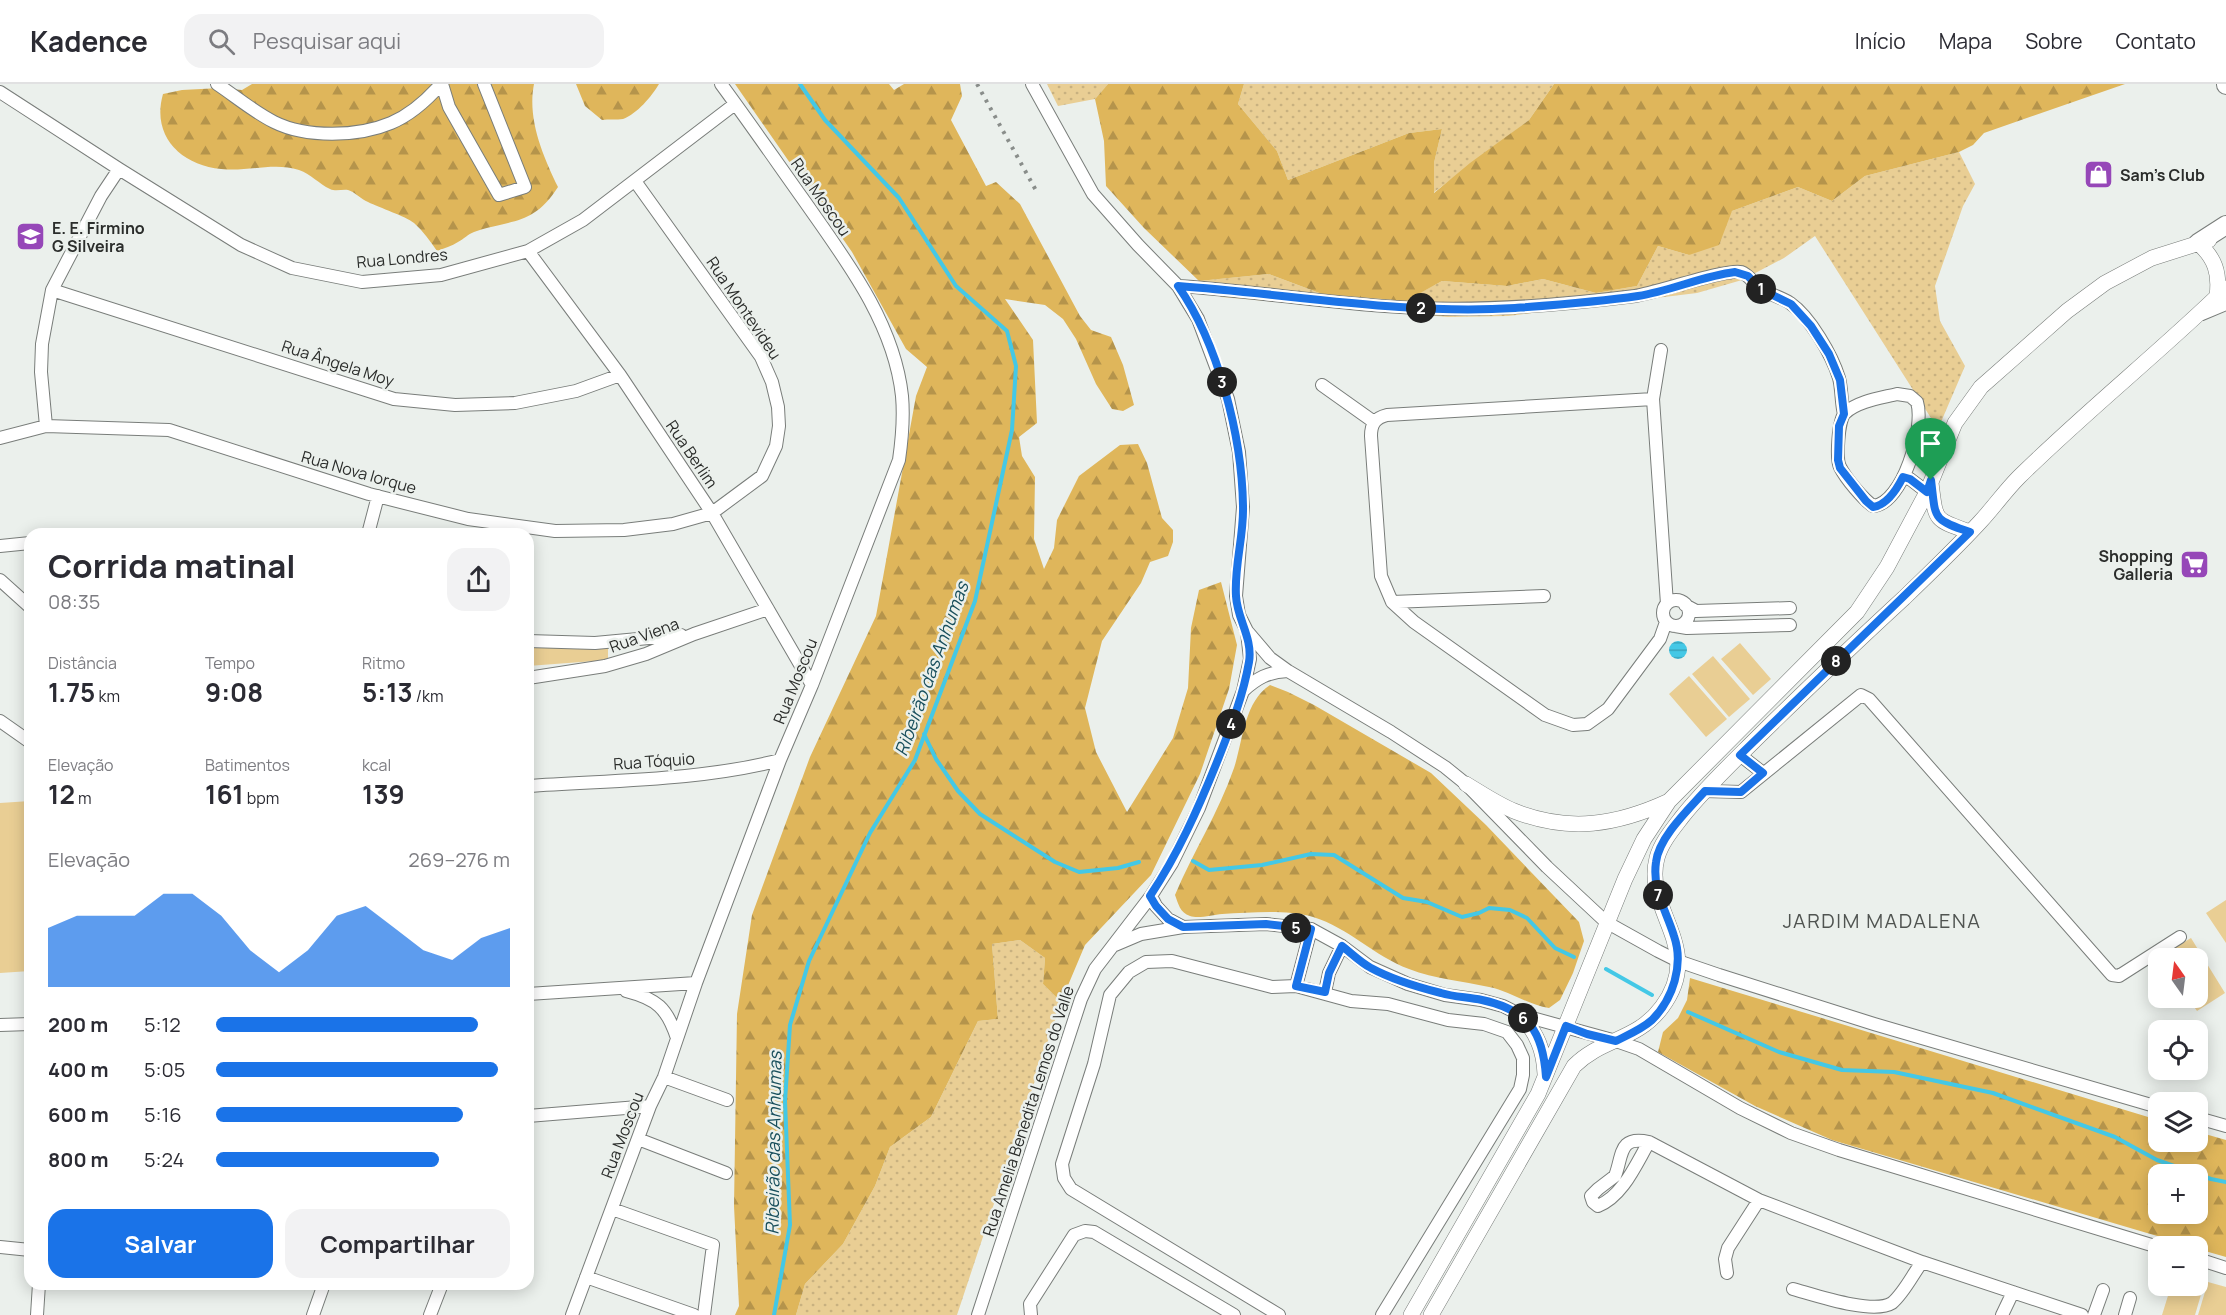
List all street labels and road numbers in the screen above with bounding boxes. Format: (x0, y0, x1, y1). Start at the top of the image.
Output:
street label: Rua Moscou (786, 154, 856, 240)
street label: Rua Londres (355, 243, 449, 273)
street label: Rua Montevideu (701, 252, 787, 364)
street label: Rua Ângela Moy (279, 334, 398, 392)
street label: Rua Berlim (661, 416, 723, 492)
street label: Rua Nova Iorque (299, 445, 419, 499)
street label: Rua Viena (606, 612, 682, 658)
street label: Rua Moscou (768, 635, 822, 727)
street label: Rua Tóquio (613, 747, 695, 775)
street label: Rua Amelia Benedita Lemos do Valle (977, 983, 1079, 1239)
street label: Rua Moscou (596, 1089, 648, 1181)

